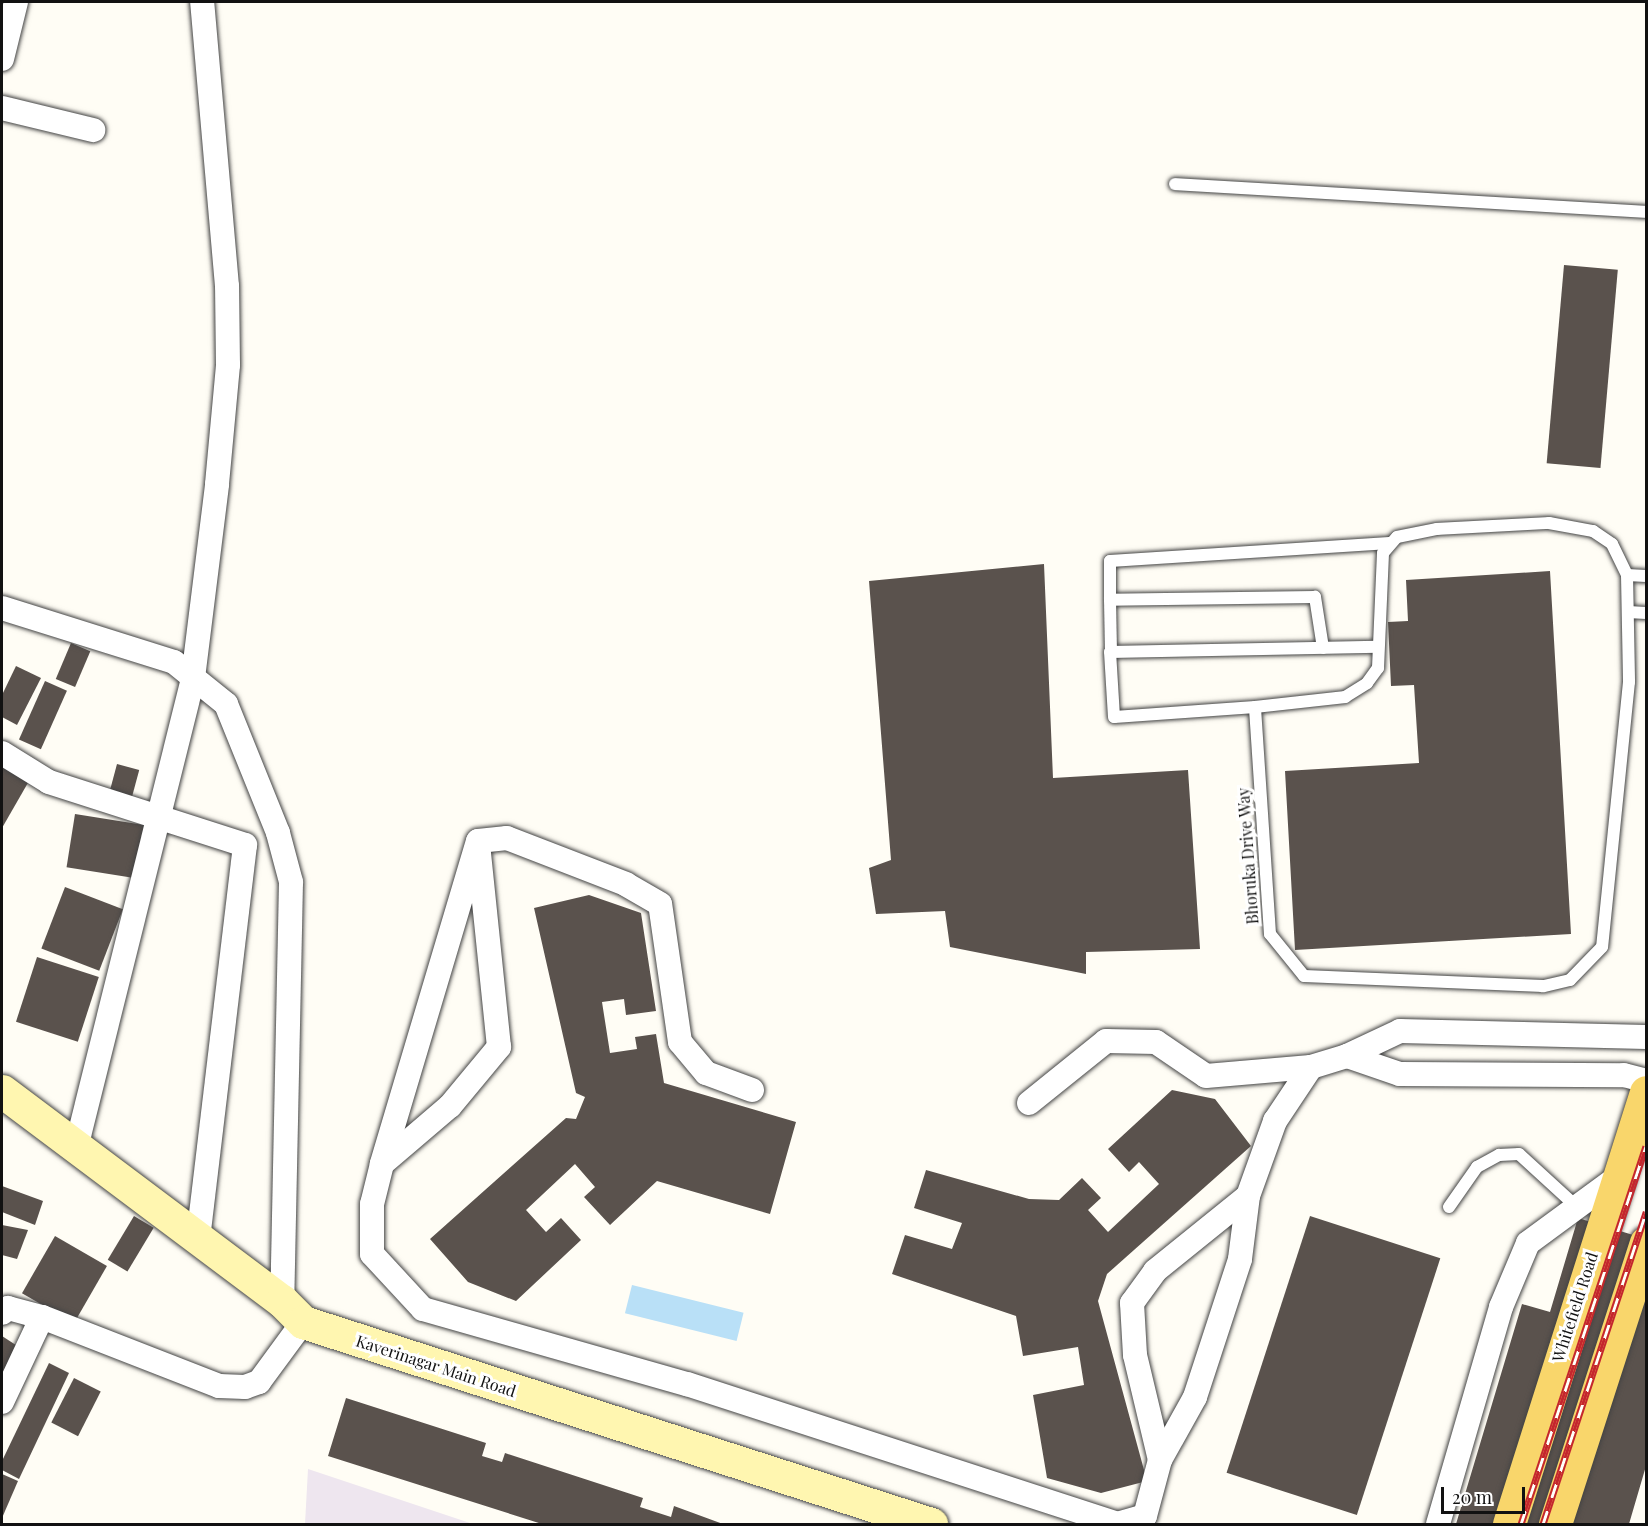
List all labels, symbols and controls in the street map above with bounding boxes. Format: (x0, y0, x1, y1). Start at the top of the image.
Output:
street label: Bhoruka Drive Way (1234, 787, 1262, 925)
street label: Whitefield Road (1548, 1250, 1602, 1364)
street label: Kaverinagar Main Road (353, 1331, 519, 1401)
scale bar (1444, 1475, 1528, 1513)
text: 20 m (1452, 1485, 1492, 1509)

